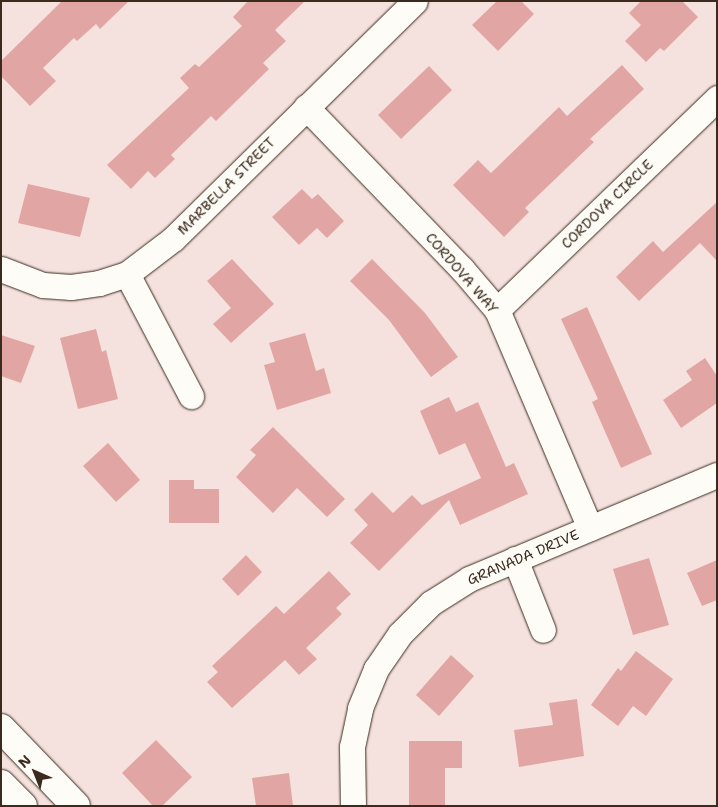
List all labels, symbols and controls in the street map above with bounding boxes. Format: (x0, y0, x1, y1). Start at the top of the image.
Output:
street label: MARBELLA STREET (174, 134, 278, 238)
street label: CORDOVA CIRCLE (558, 156, 656, 252)
street label: CORDOVA WAY (422, 229, 502, 317)
street label: GRANADA DRIVE (465, 526, 581, 588)
north arrow (10, 747, 60, 797)
text: N (14, 751, 35, 772)

